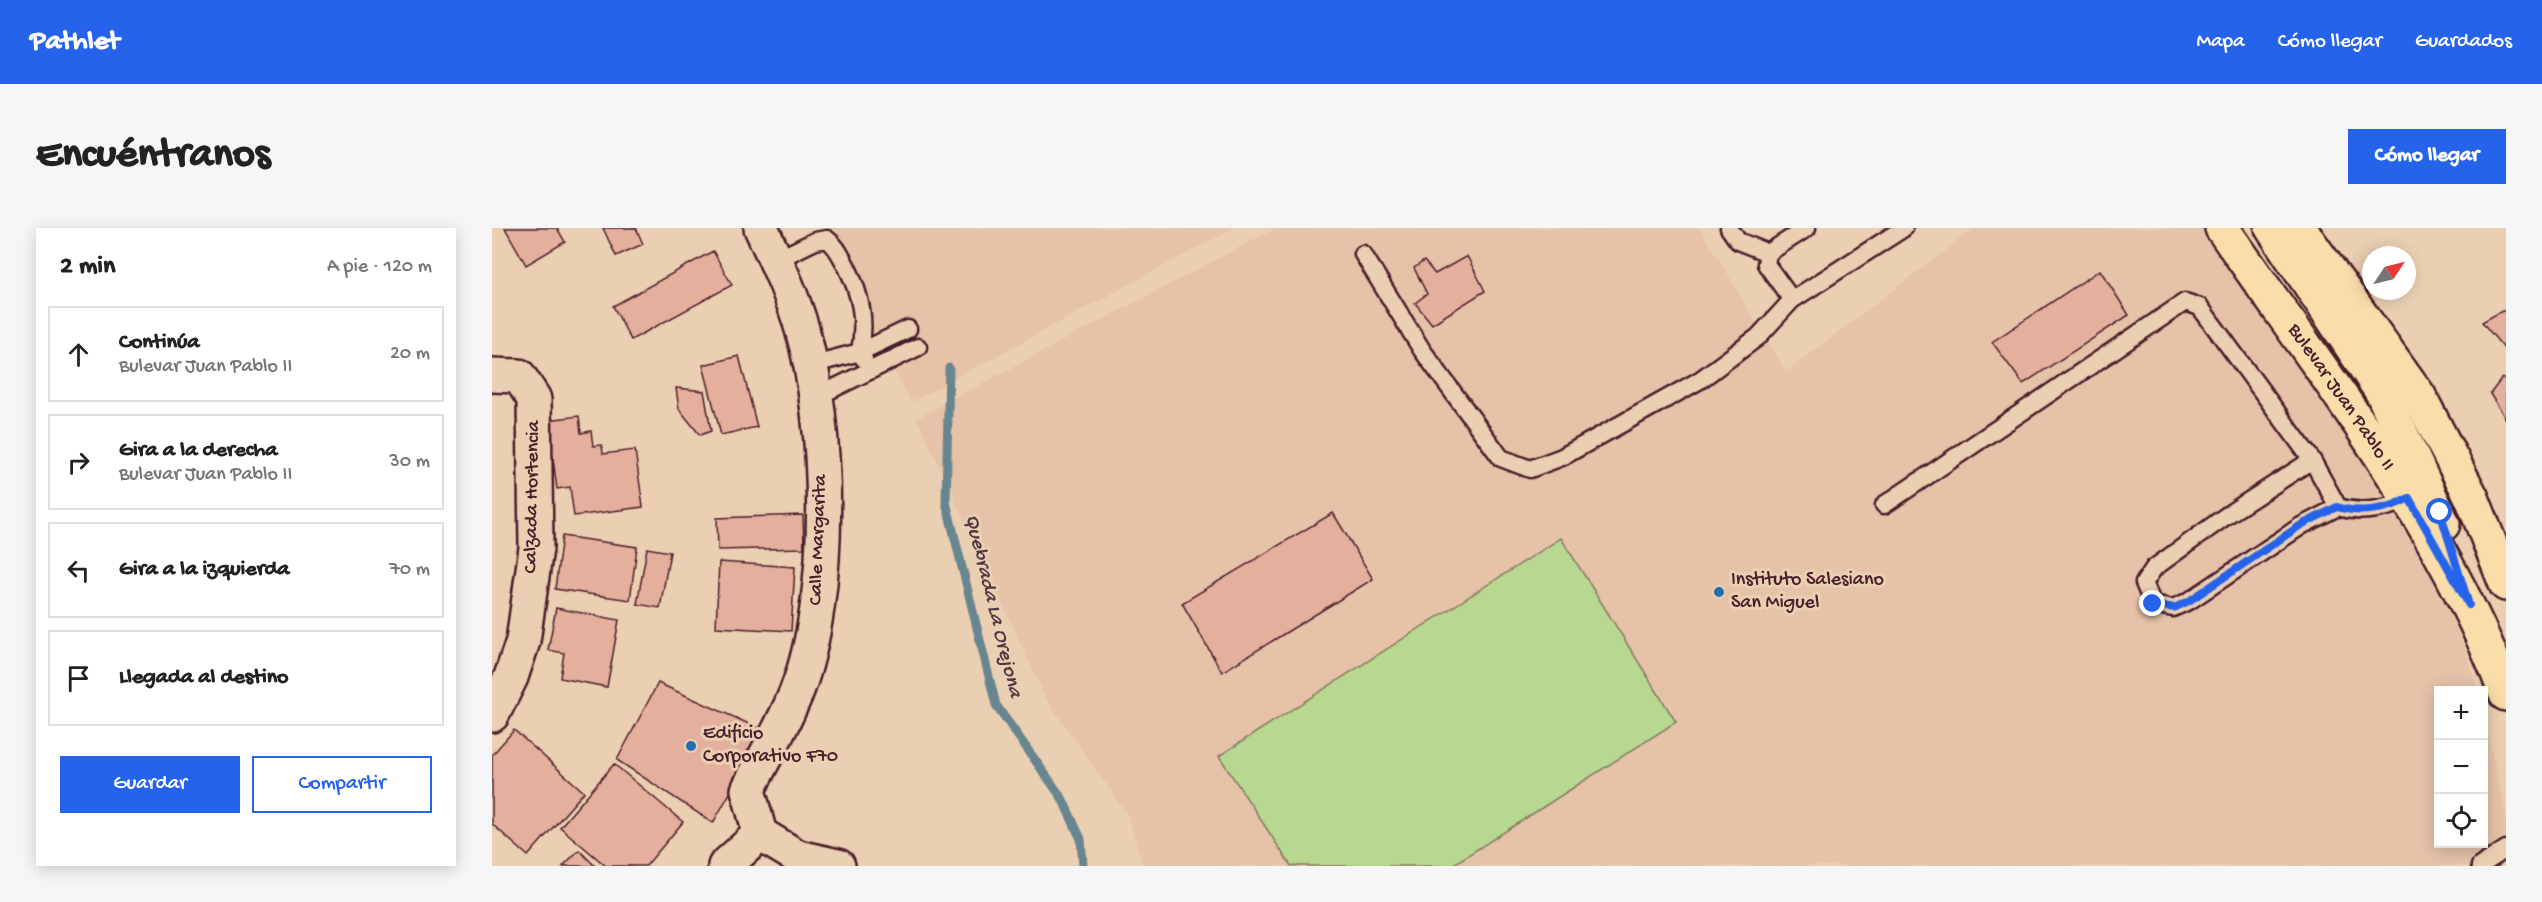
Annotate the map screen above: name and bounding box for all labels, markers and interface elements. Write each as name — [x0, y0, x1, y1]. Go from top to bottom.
text: Pathlet — [30, 26, 120, 59]
text: Mapa — [2196, 30, 2245, 55]
text: Cómo llegar — [2278, 30, 2382, 55]
text: Guardados — [2415, 30, 2512, 55]
button: Cómo llegar — [2348, 129, 2506, 184]
text: Encuéntranos — [36, 132, 270, 181]
north arrow — [2362, 246, 2416, 300]
text: 2 min — [60, 252, 115, 283]
text: A pie · 120 m — [327, 256, 432, 279]
street label: Bulevar Juan Pablo II — [2281, 319, 2399, 475]
text: Continúa — [119, 330, 200, 356]
icon: ahead — [62, 338, 95, 371]
text: 20 m — [390, 343, 430, 366]
text: Bulevar Juan Pablo II — [119, 356, 292, 379]
street label: Calzada Hortencia — [520, 419, 546, 574]
text: Gira a la derecha — [119, 438, 277, 464]
icon: right — [62, 446, 95, 479]
text: 30 m — [389, 451, 430, 474]
text: Bulevar Juan Pablo II — [119, 464, 292, 487]
street label: Calle Margarita — [805, 473, 833, 606]
route start — [2426, 498, 2452, 524]
water label: Quebrada La Orejona — [957, 512, 1027, 701]
icon: left — [62, 554, 95, 587]
text: Gira a la izquierda — [119, 557, 290, 583]
text: 70 m — [389, 559, 430, 582]
place label: Instituto Salesiano San Miguel — [1731, 569, 1884, 615]
marker: Instituto Salesiano San Miguel — [1712, 585, 1726, 599]
route end — [2139, 590, 2165, 616]
icon: arrive — [62, 662, 95, 695]
text: Llegada al destino — [119, 665, 289, 691]
map controls — [2434, 686, 2488, 848]
button: + — [2434, 686, 2488, 740]
place label: Edificio Corporativo F70 — [703, 723, 838, 769]
marker: Edificio Corporativo F70 — [684, 739, 698, 753]
button: − — [2434, 740, 2488, 794]
button: Guardar — [60, 756, 240, 813]
button: Compartir — [252, 756, 432, 813]
button: locate — [2434, 794, 2488, 848]

